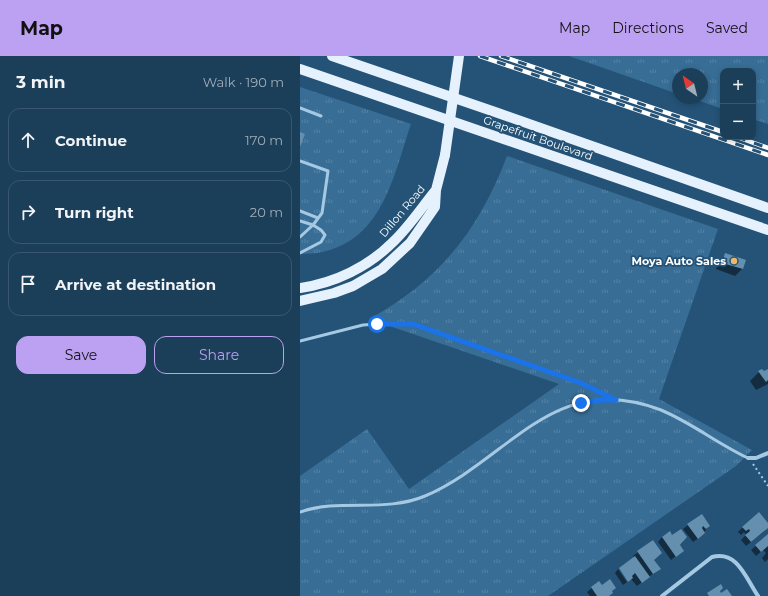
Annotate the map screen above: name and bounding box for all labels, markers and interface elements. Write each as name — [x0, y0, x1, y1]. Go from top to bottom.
text: Map — [20, 17, 63, 40]
text: Map — [559, 19, 590, 37]
text: Directions — [612, 19, 684, 37]
text: Saved — [706, 19, 748, 37]
north arrow — [672, 68, 708, 104]
map controls — [720, 68, 756, 140]
button: + — [720, 68, 756, 104]
text: 3 min — [16, 72, 66, 92]
text: Walk · 190 m — [203, 74, 284, 90]
button: − — [720, 104, 756, 140]
street label: Grapefruit Boulevard — [481, 113, 595, 163]
icon: ahead — [17, 129, 39, 151]
text: Continue — [55, 131, 127, 150]
text: 170 m — [245, 132, 283, 148]
street label: Dillon Road — [376, 182, 428, 240]
icon: right — [17, 201, 39, 223]
text: Turn right — [55, 203, 134, 222]
text: 20 m — [250, 204, 283, 220]
place label: Moya Auto Sales — [632, 254, 726, 268]
marker: Moya Auto Sales — [729, 256, 739, 266]
icon: arrive — [17, 273, 39, 295]
text: Arrive at destination — [55, 275, 216, 294]
route start — [368, 315, 386, 333]
button: Save — [16, 336, 146, 374]
button: Share — [154, 336, 284, 374]
route end — [572, 394, 590, 412]

